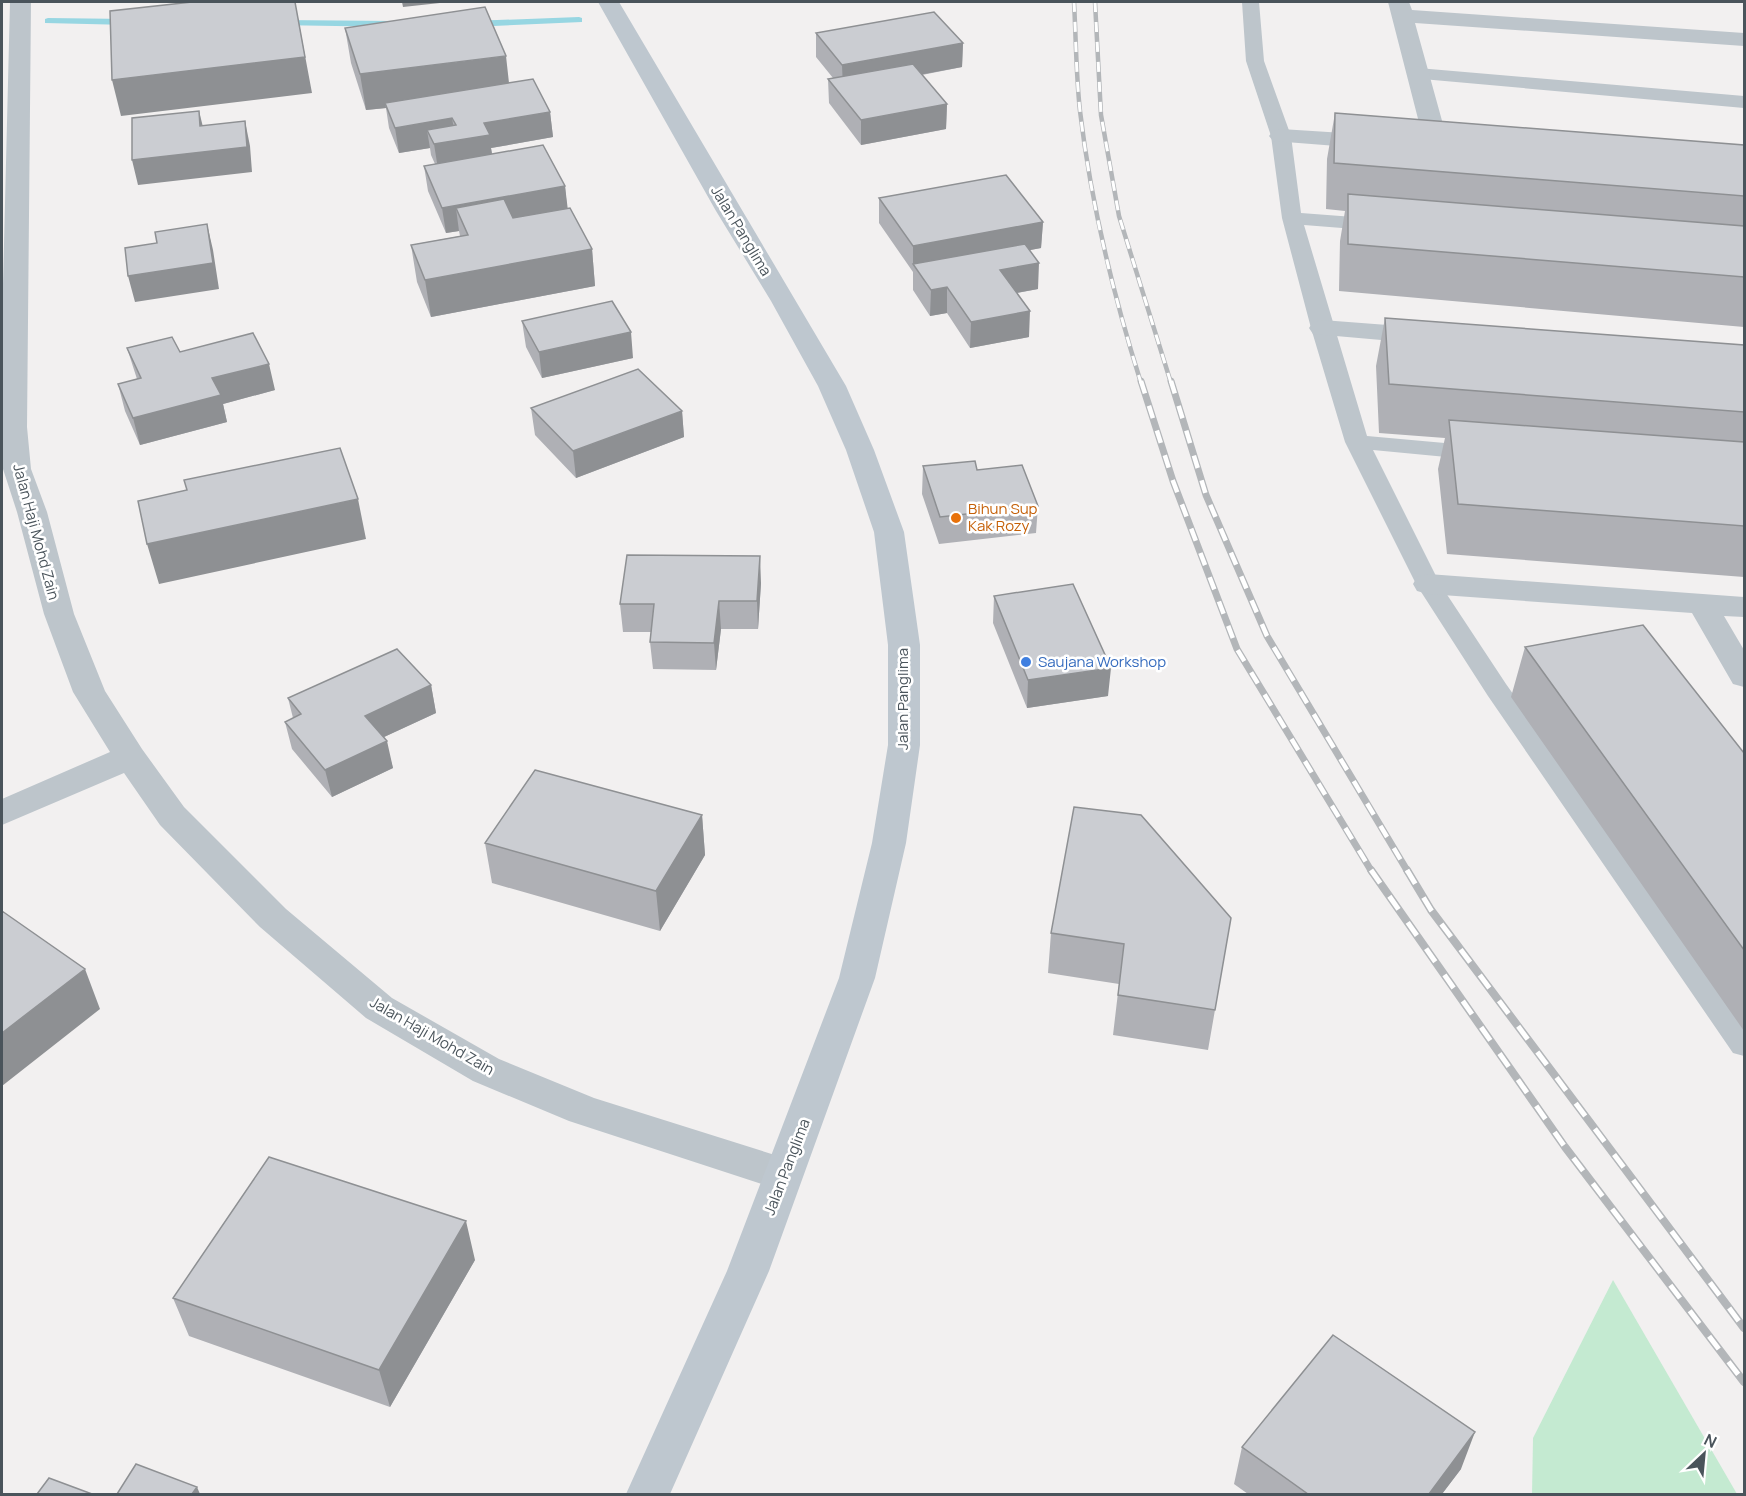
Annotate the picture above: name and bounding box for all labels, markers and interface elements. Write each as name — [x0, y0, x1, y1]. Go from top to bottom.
street label: Jalan Panglima — [706, 182, 777, 280]
street label: Jalan Haji Mohd Zain — [8, 461, 65, 602]
place label: Bihun Sup Kak Rozy — [968, 498, 1038, 536]
marker: Bihun Sup Kak Rozy — [949, 511, 963, 525]
street label: Jalan Panglima — [892, 648, 913, 750]
place label: Saujana Workshop — [1038, 651, 1166, 672]
marker: Saujana Workshop — [1019, 655, 1033, 669]
street label: Jalan Haji Mohd Zain — [366, 991, 498, 1080]
street label: Jalan Panglima — [758, 1115, 815, 1218]
north arrow — [1674, 1424, 1734, 1484]
text: N — [1701, 1428, 1721, 1453]

